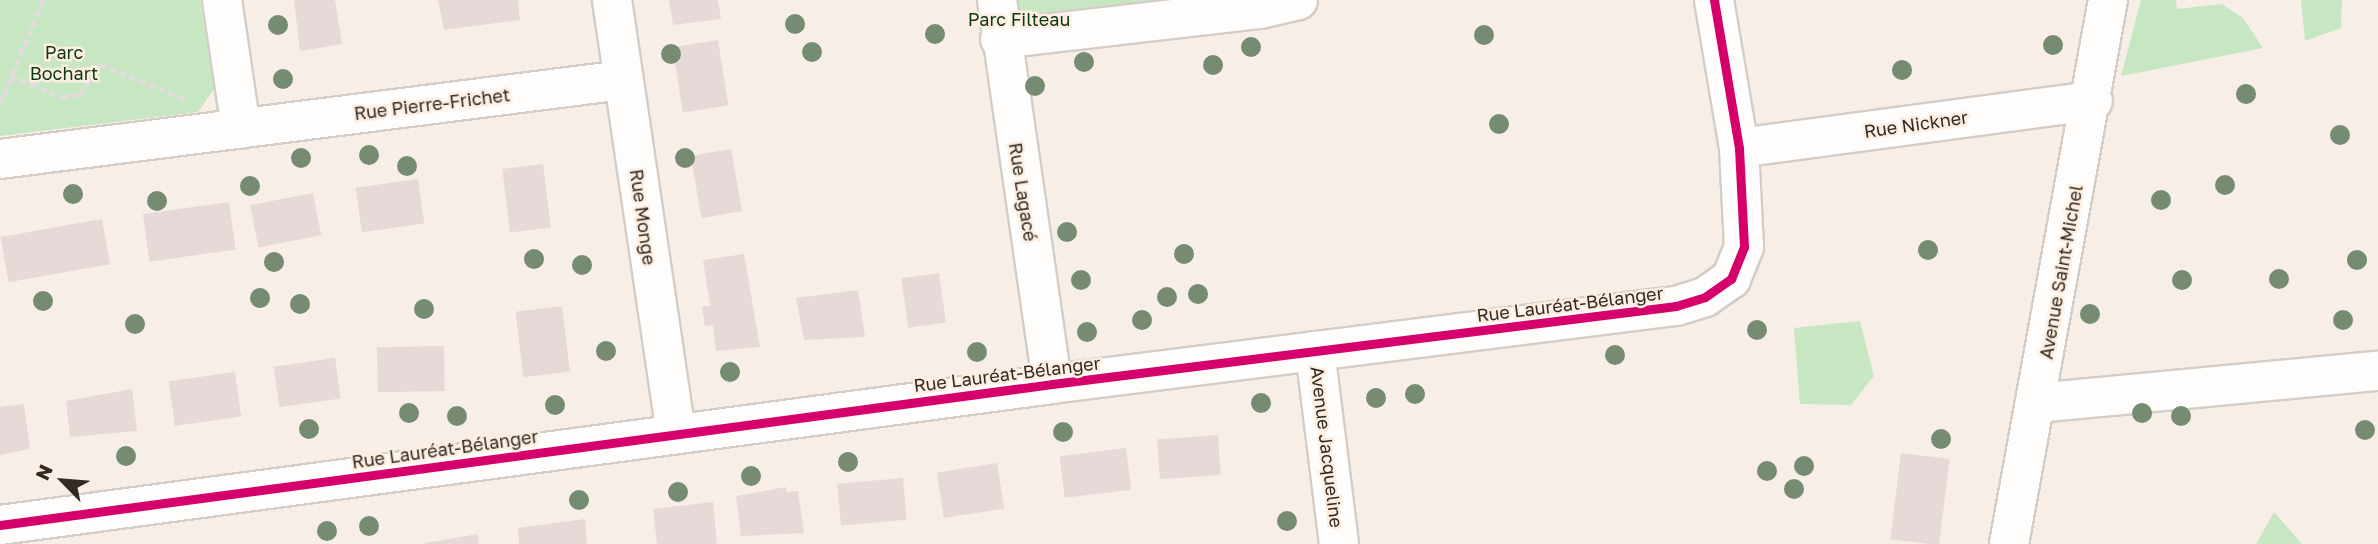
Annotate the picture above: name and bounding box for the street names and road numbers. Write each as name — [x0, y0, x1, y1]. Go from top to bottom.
street label: Rue Pierre-Frichet — [353, 84, 511, 124]
street label: Rue Nickner — [1863, 106, 1969, 142]
street label: Rue Lagacé — [1005, 141, 1041, 243]
street label: Rue Monge — [626, 168, 660, 266]
street label: Avenue Saint-Michel — [2035, 183, 2087, 361]
street label: Rue Lauréat-Bélanger — [1475, 282, 1665, 326]
street label: Rue Lauréat-Bélanger — [912, 352, 1102, 396]
street label: Avenue Jacqueline — [1306, 365, 1348, 529]
street label: Rue Lauréat-Bélanger — [350, 425, 540, 473]

